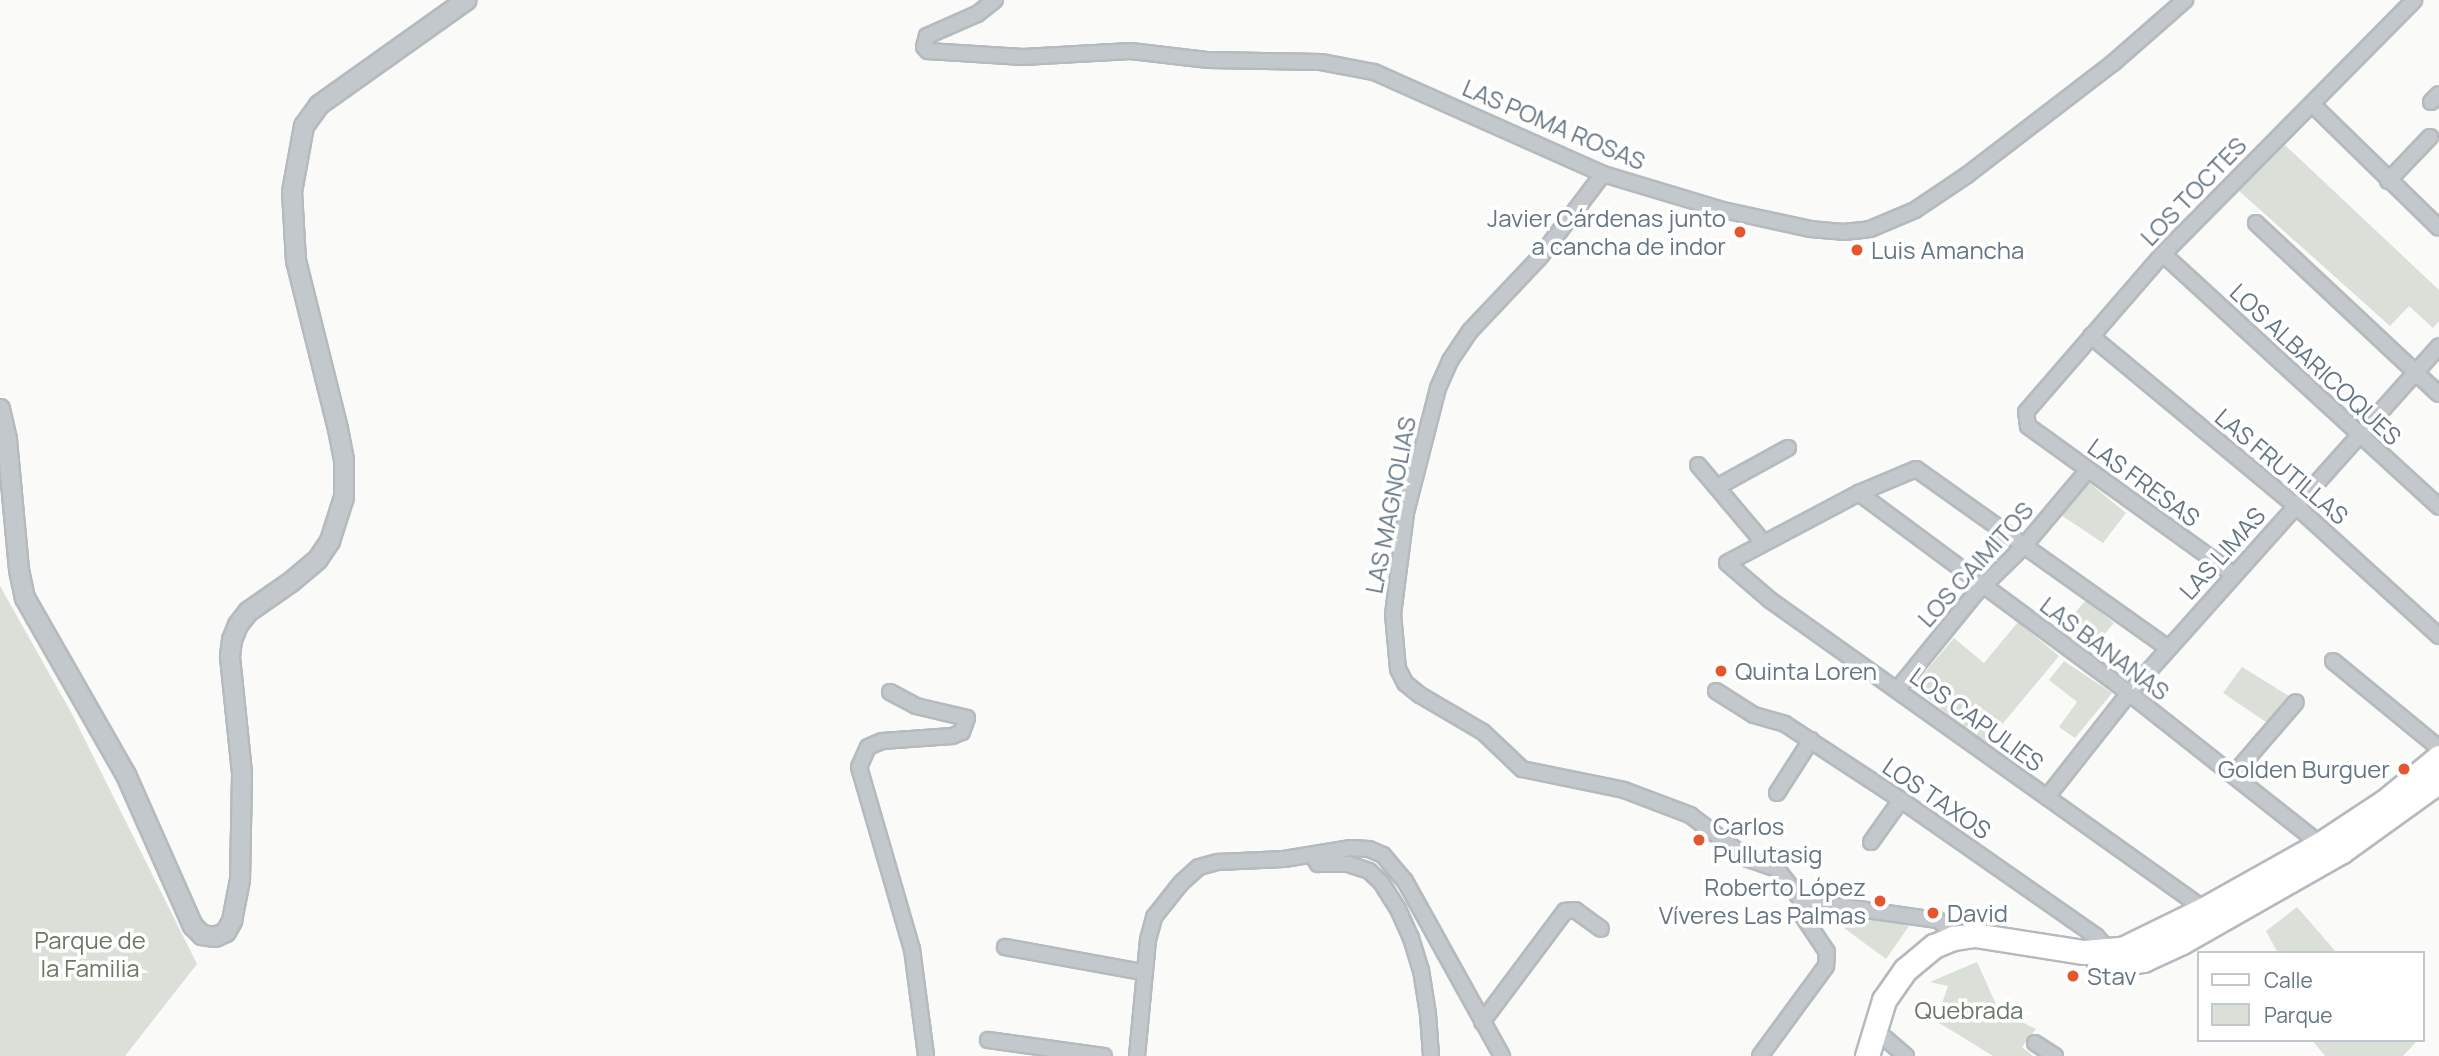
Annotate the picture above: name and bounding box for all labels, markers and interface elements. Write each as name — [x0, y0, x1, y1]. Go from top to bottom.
street label: LAS POMA ROSAS — [1458, 73, 1650, 175]
street label: LOS TOCTES — [2134, 131, 2252, 251]
place label: Javier Cárdenas junto a cancha de indor — [1487, 204, 1726, 260]
marker: Javier Cárdenas junto a cancha de indor — [1732, 224, 1748, 240]
place label: Luis Amancha — [1871, 236, 2024, 264]
marker: Luis Amancha — [1849, 242, 1865, 258]
street label: LOS ALBARICOQUES — [2224, 277, 2408, 451]
street label: LAS FRUTILLAS — [2210, 402, 2354, 530]
street label: LAS MAGNOLIAS — [1359, 414, 1421, 596]
street label: LAS FRESAS — [2082, 432, 2206, 532]
street label: LOS CAIMITOS — [1911, 495, 2039, 633]
street label: LAS LIMAS — [2173, 501, 2271, 605]
street label: LAS BANANAS — [2035, 590, 2175, 706]
place label: Quinta Loren — [1735, 657, 1877, 685]
street label: LOS CAPULIES — [1905, 661, 2049, 777]
marker: Quinta Loren — [1713, 663, 1729, 679]
street label: LOS TAXOS — [1878, 751, 1996, 845]
place label: Golden Burguer — [2218, 755, 2390, 783]
marker: Golden Burguer — [2396, 761, 2412, 777]
place label: Carlos Pullutasig — [1713, 812, 1823, 868]
marker: Carlos Pullutasig — [1691, 832, 1707, 848]
place label: Roberto López Víveres Las Palmas — [1659, 873, 1866, 929]
marker: Roberto López Víveres Las Palmas — [1872, 893, 1888, 909]
place label: David — [1947, 899, 2008, 927]
marker: David — [1925, 905, 1941, 921]
park label: Parque de la Familia — [34, 926, 146, 982]
legend — [2198, 951, 2425, 1042]
place label: Stav — [2087, 962, 2136, 990]
text: Calle — [2264, 966, 2313, 994]
marker: Stav — [2065, 968, 2081, 984]
park label: Quebrada — [1915, 996, 2023, 1024]
text: Parque — [2264, 1001, 2333, 1029]

